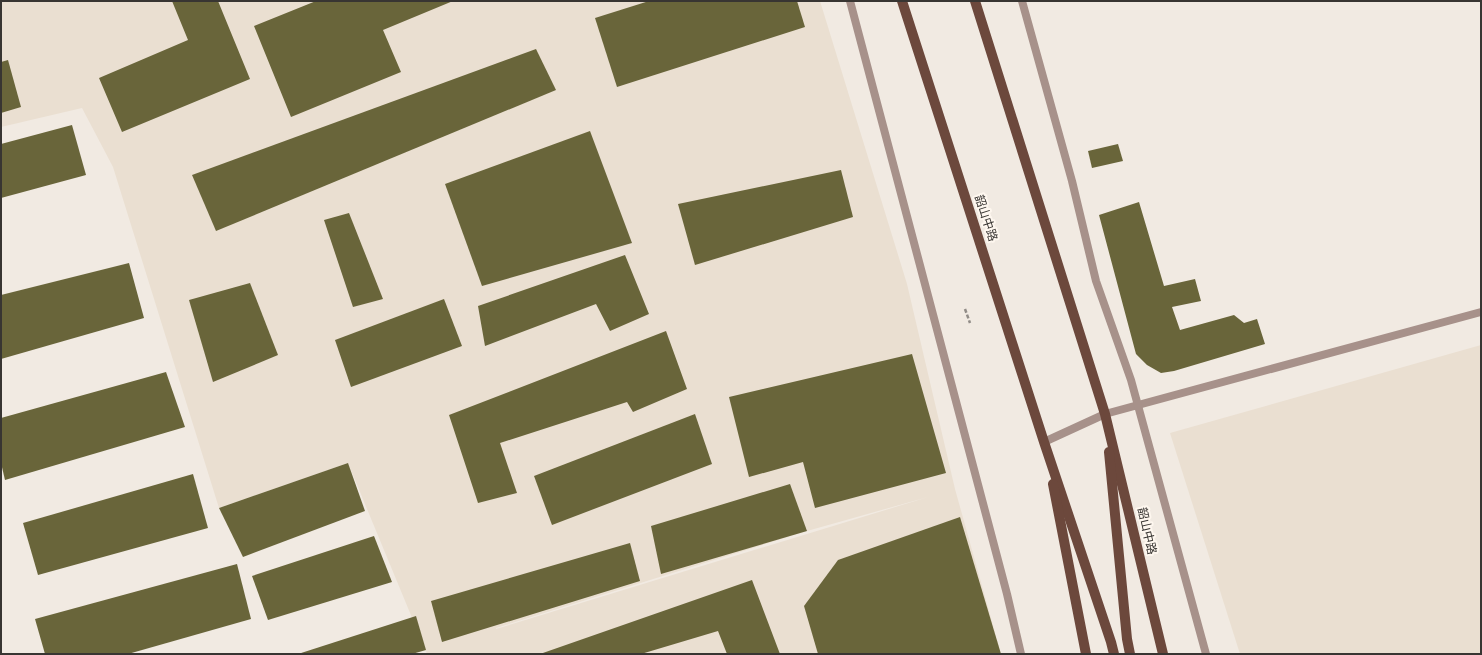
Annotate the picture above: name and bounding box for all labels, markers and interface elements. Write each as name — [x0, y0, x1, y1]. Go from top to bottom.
street label: 韶山中路 — [972, 193, 1000, 243]
street label: 韶山中路 — [1135, 506, 1159, 556]

